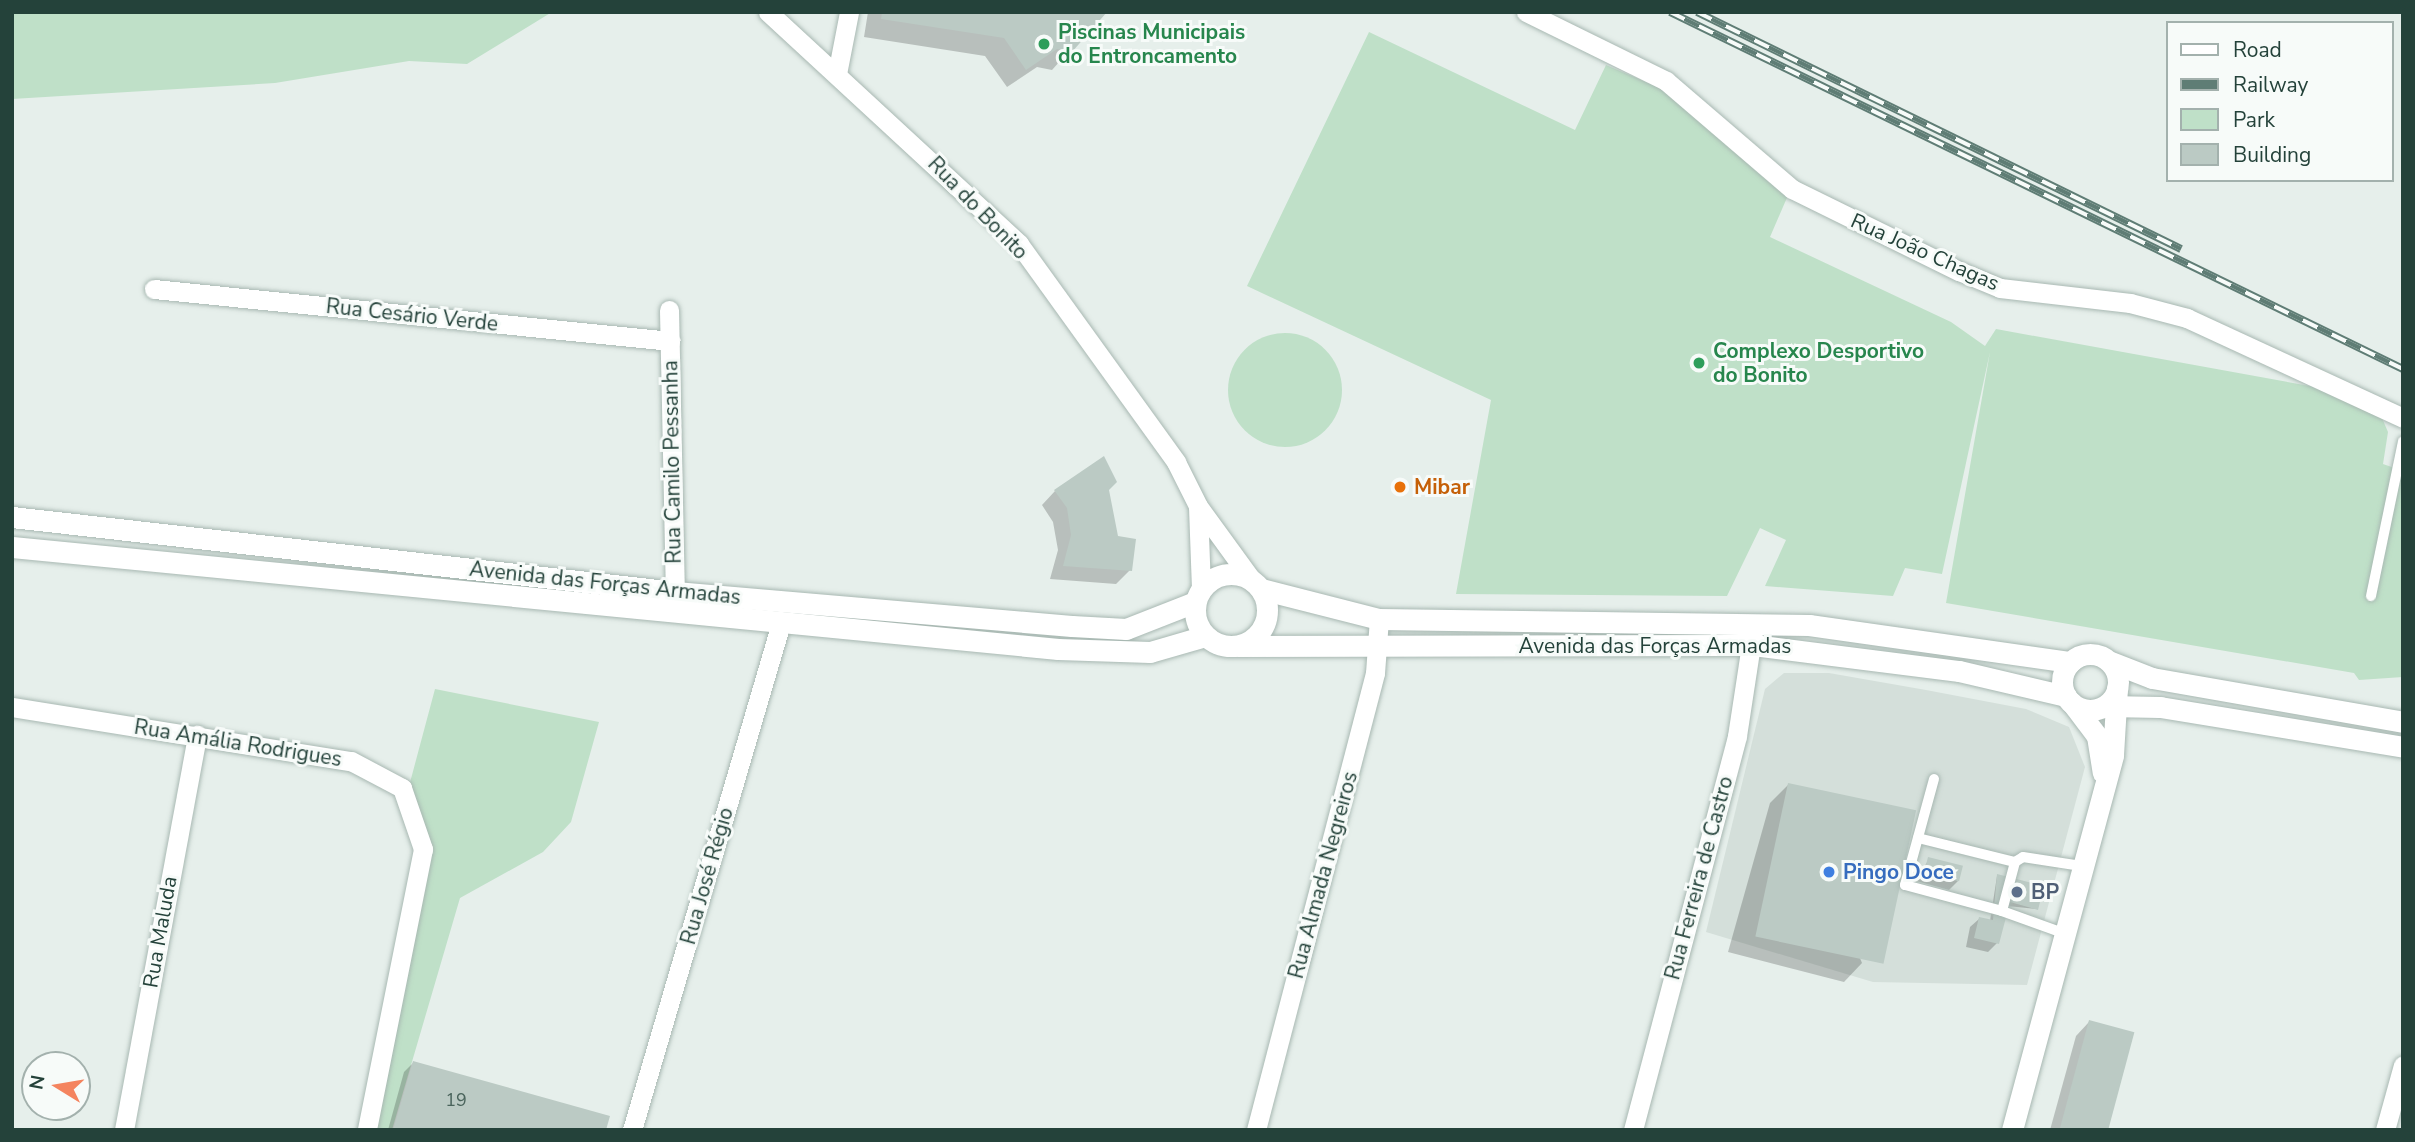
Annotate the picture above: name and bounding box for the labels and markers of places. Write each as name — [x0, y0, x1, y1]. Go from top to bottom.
place label: Piscinas Municipais do Entroncamento — [1058, 19, 1245, 69]
marker: Piscinas Municipais do Entroncamento — [1036, 36, 1052, 52]
place label: Complexo Desportivo do Bonito — [1713, 338, 1924, 388]
marker: Complexo Desportivo do Bonito — [1691, 355, 1707, 371]
place label: Mibar — [1414, 474, 1470, 500]
marker: Mibar — [1392, 479, 1408, 495]
place label: Pingo Doce — [1843, 859, 1954, 885]
marker: Pingo Doce — [1821, 864, 1837, 880]
place label: BP — [2031, 879, 2059, 905]
marker: BP — [2009, 884, 2025, 900]

